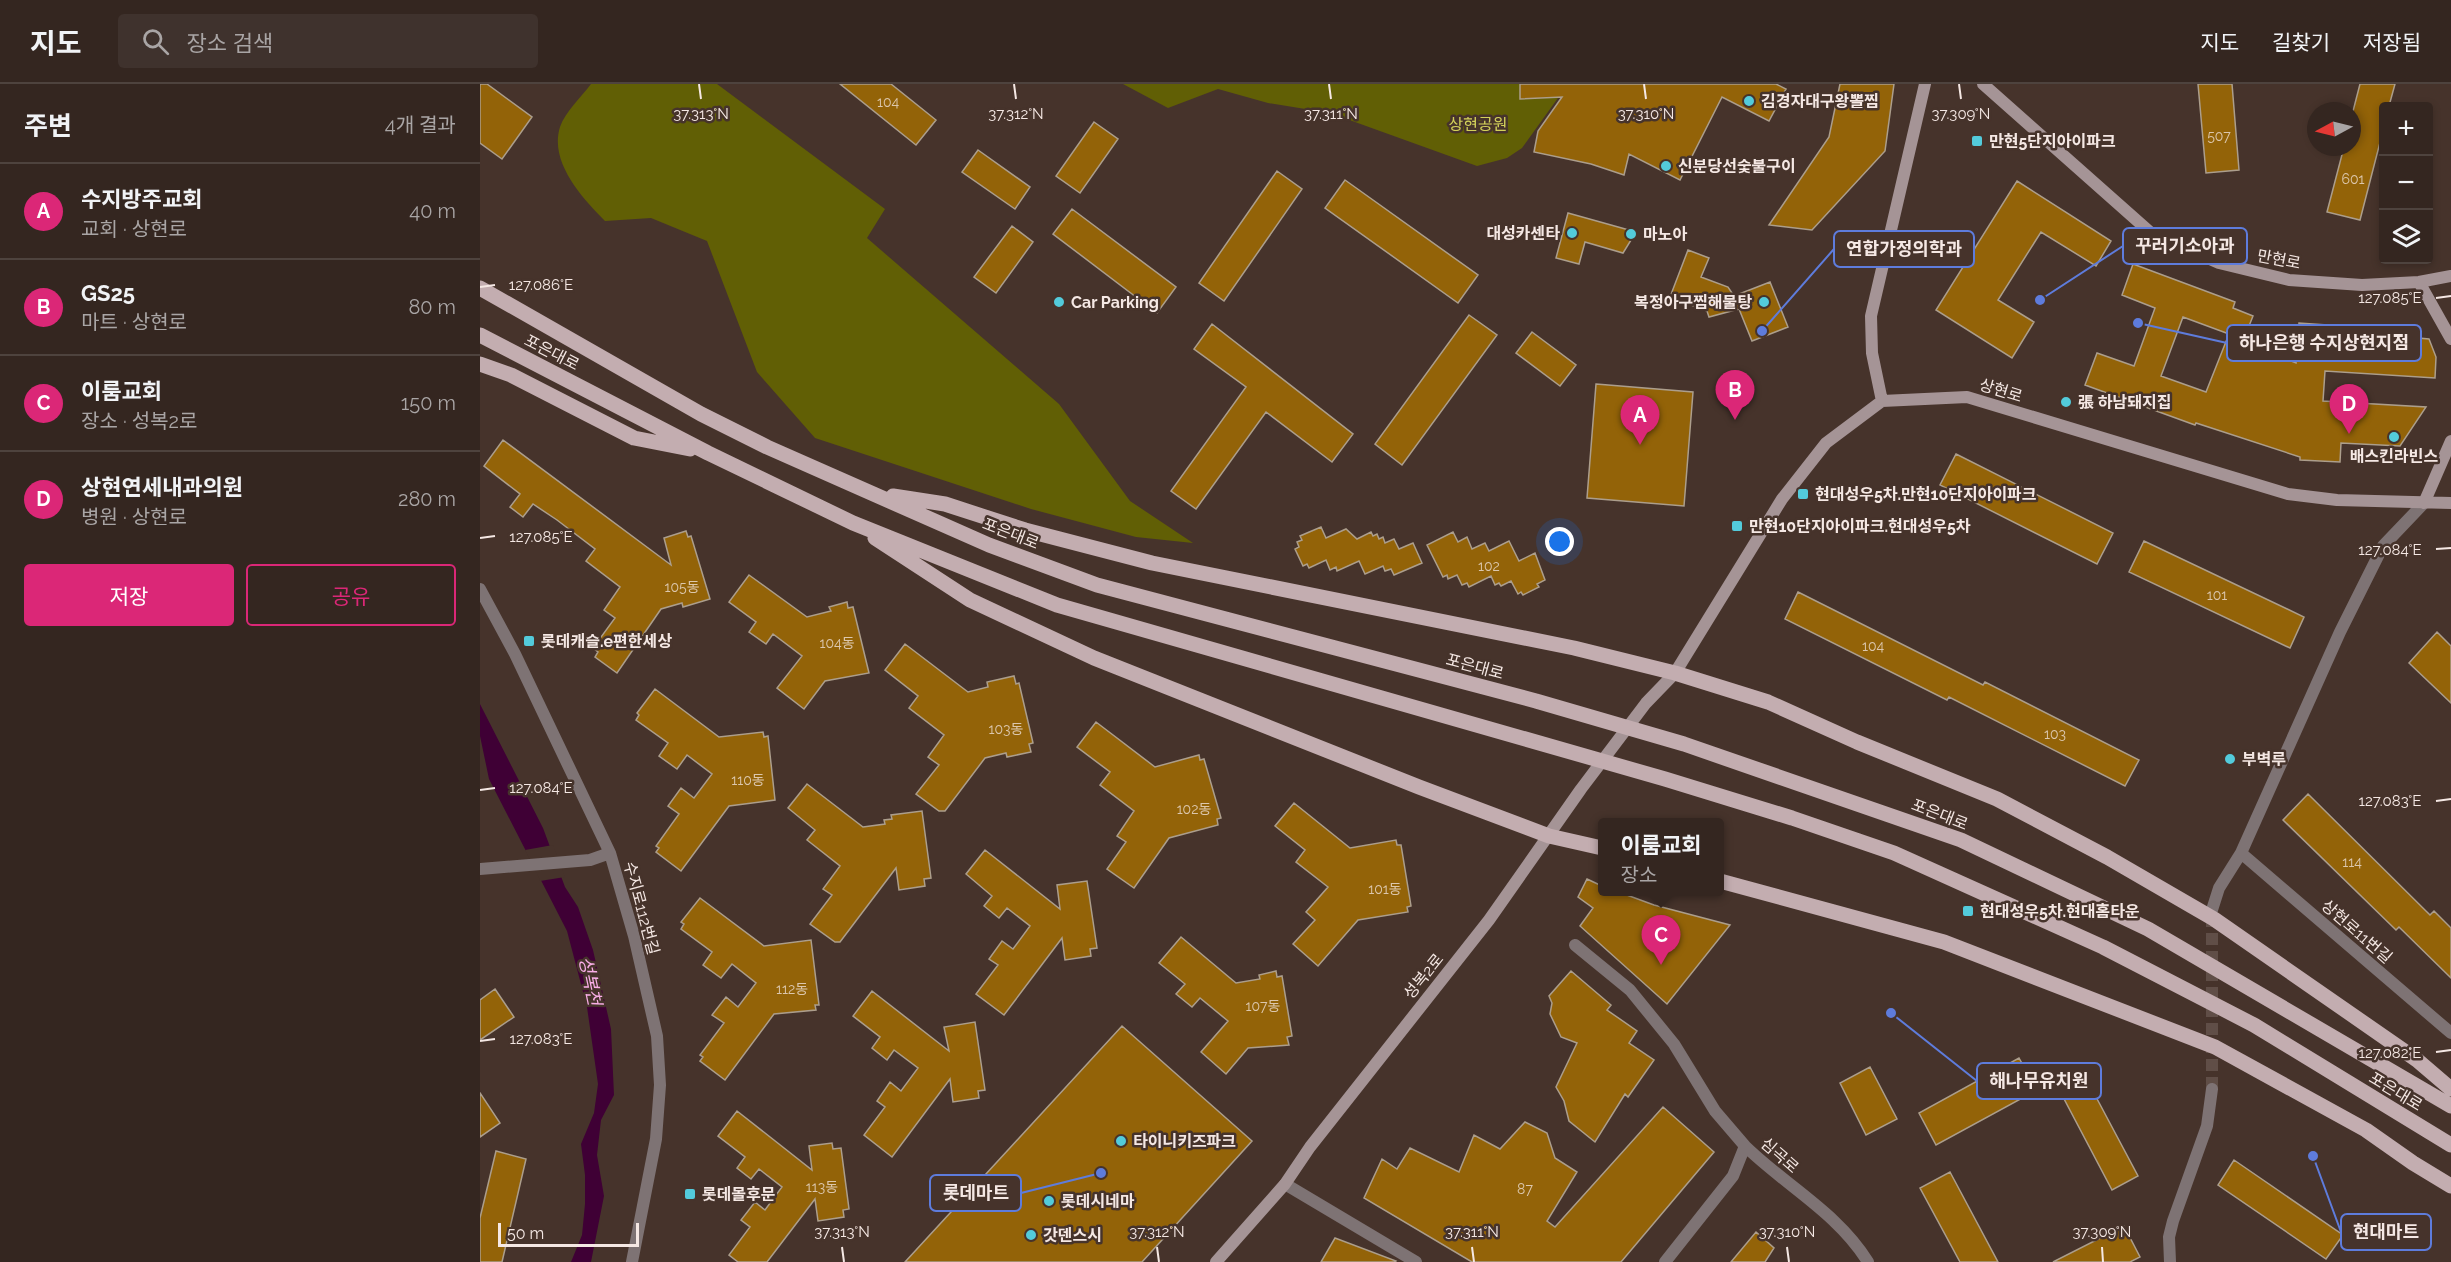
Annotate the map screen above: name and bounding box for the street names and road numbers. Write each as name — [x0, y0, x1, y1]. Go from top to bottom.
street label: 만현로 — [2255, 246, 2303, 273]
street label: 포은대로 — [521, 331, 583, 374]
street label: 상현로 — [1977, 375, 2025, 406]
street label: 포은대로 — [980, 514, 1042, 553]
street label: 포은대로 — [1444, 650, 1506, 683]
street label: 포은대로 — [1909, 795, 1971, 834]
street label: 수지로112번길 — [620, 859, 663, 957]
street label: 상현로11번길 — [2317, 896, 2396, 967]
street label: 성복2로 — [1399, 950, 1447, 1003]
street label: 포은대로 — [2366, 1068, 2426, 1115]
street label: 심곡로 — [1757, 1134, 1803, 1177]

